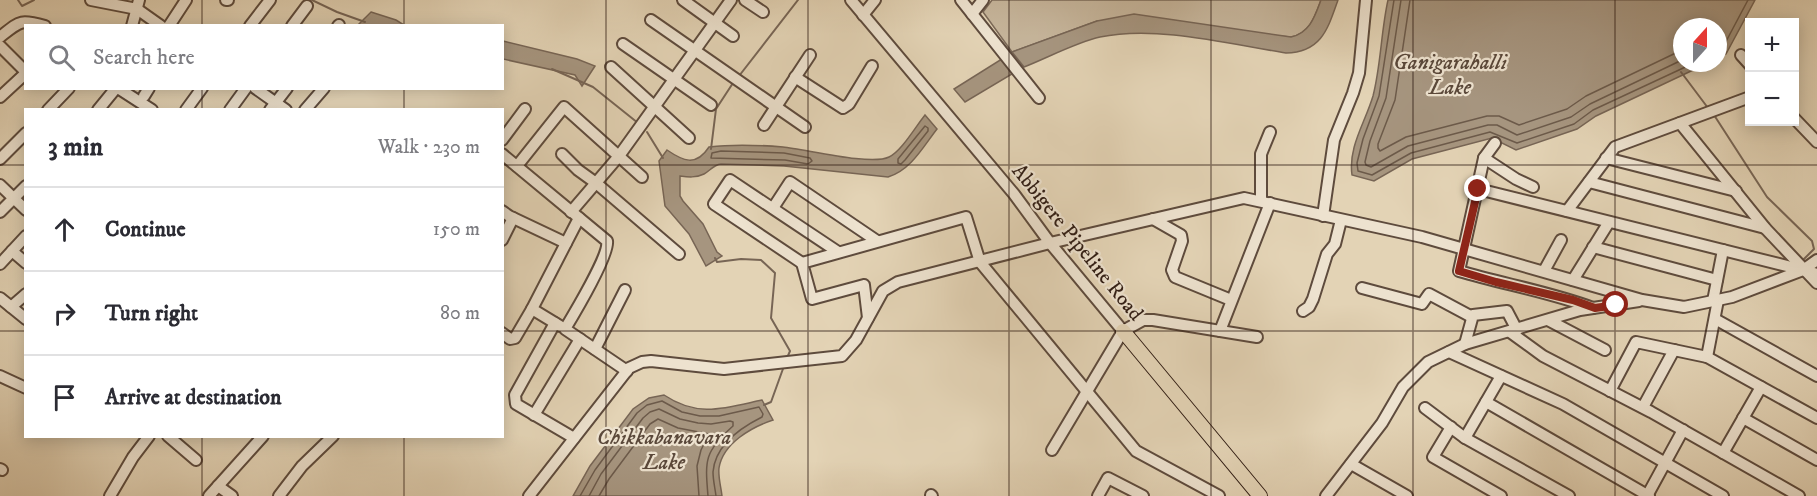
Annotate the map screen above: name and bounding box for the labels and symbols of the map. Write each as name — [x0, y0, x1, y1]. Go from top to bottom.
north arrow — [1673, 18, 1727, 72]
water label: Ganigarahalli Lake — [1393, 49, 1508, 101]
street label: Abbigere Pipeline Road — [1006, 159, 1149, 327]
route end — [1464, 175, 1490, 201]
route start — [1602, 291, 1628, 317]
water label: Chikkabanavara Lake — [597, 424, 731, 476]

